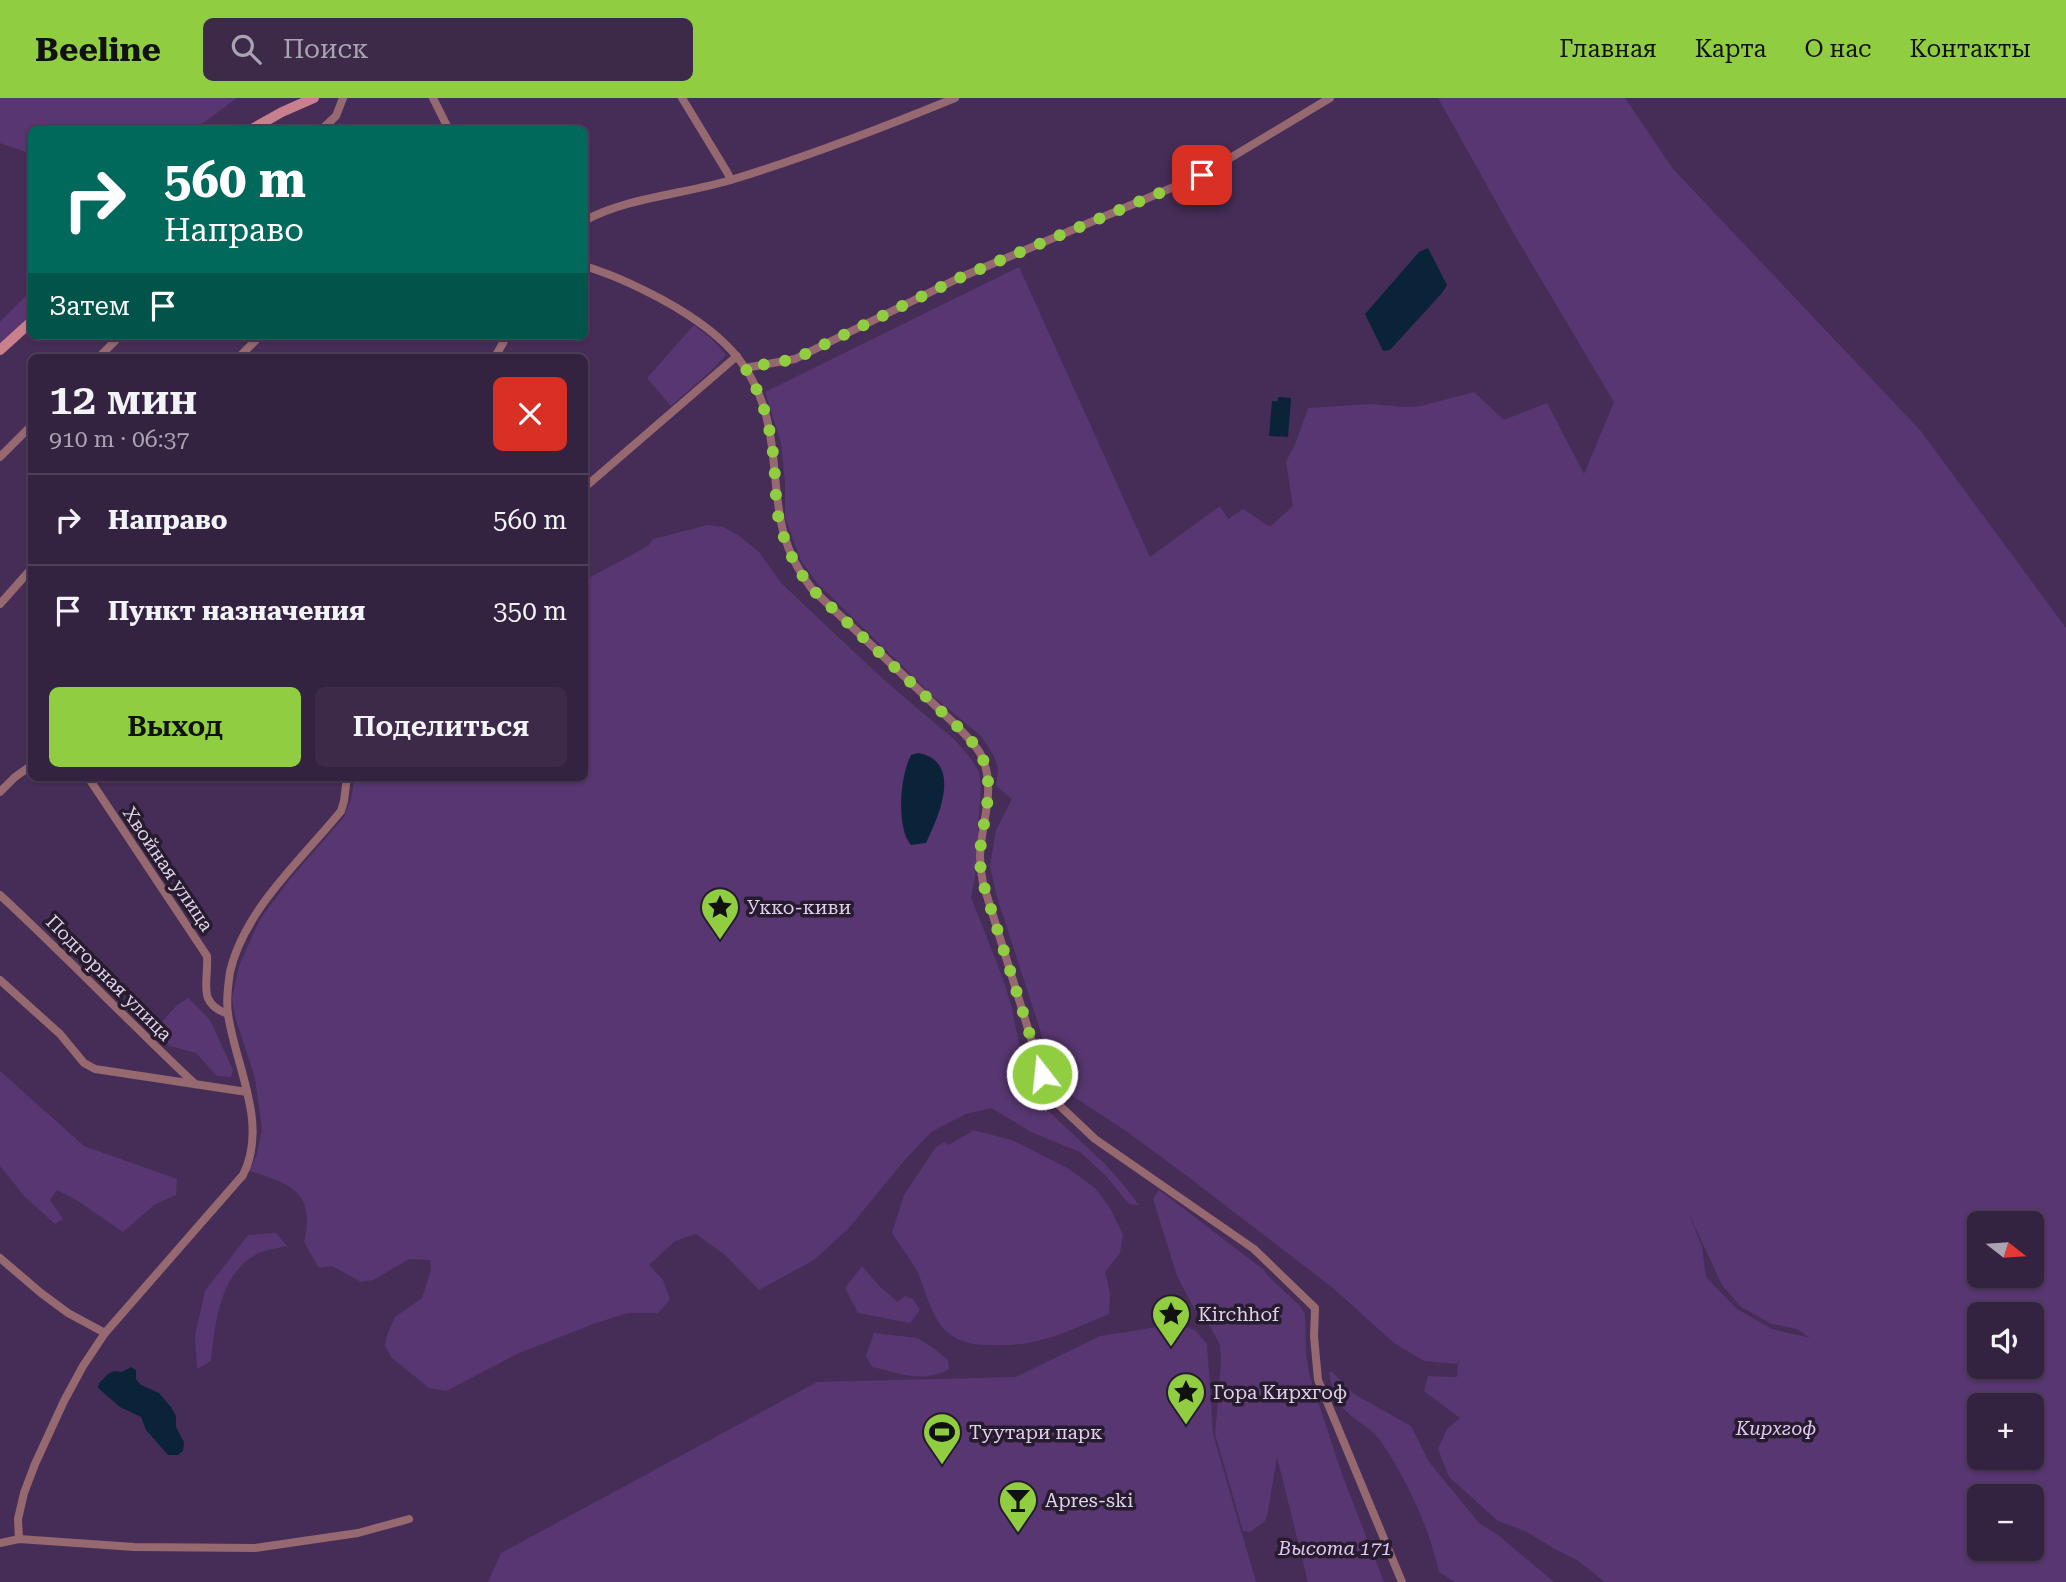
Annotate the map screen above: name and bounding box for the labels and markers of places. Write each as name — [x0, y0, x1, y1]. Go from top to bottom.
pin — [1172, 145, 1232, 205]
place icon: Укко-киви — [699, 886, 741, 941]
place label: Укко-киви — [747, 896, 851, 919]
place icon: Kirchhof — [1150, 1293, 1192, 1348]
place label: Kirchhof — [1198, 1303, 1280, 1326]
place icon: Гора Кирхгоф — [1165, 1371, 1207, 1426]
place label: Гора Кирхгоф — [1213, 1381, 1347, 1404]
sports icon: Туутари парк — [921, 1411, 963, 1466]
place label: Туутари парк — [969, 1421, 1102, 1444]
bar icon: Apres-ski — [997, 1479, 1039, 1534]
place label: Apres-ski — [1045, 1489, 1133, 1512]

